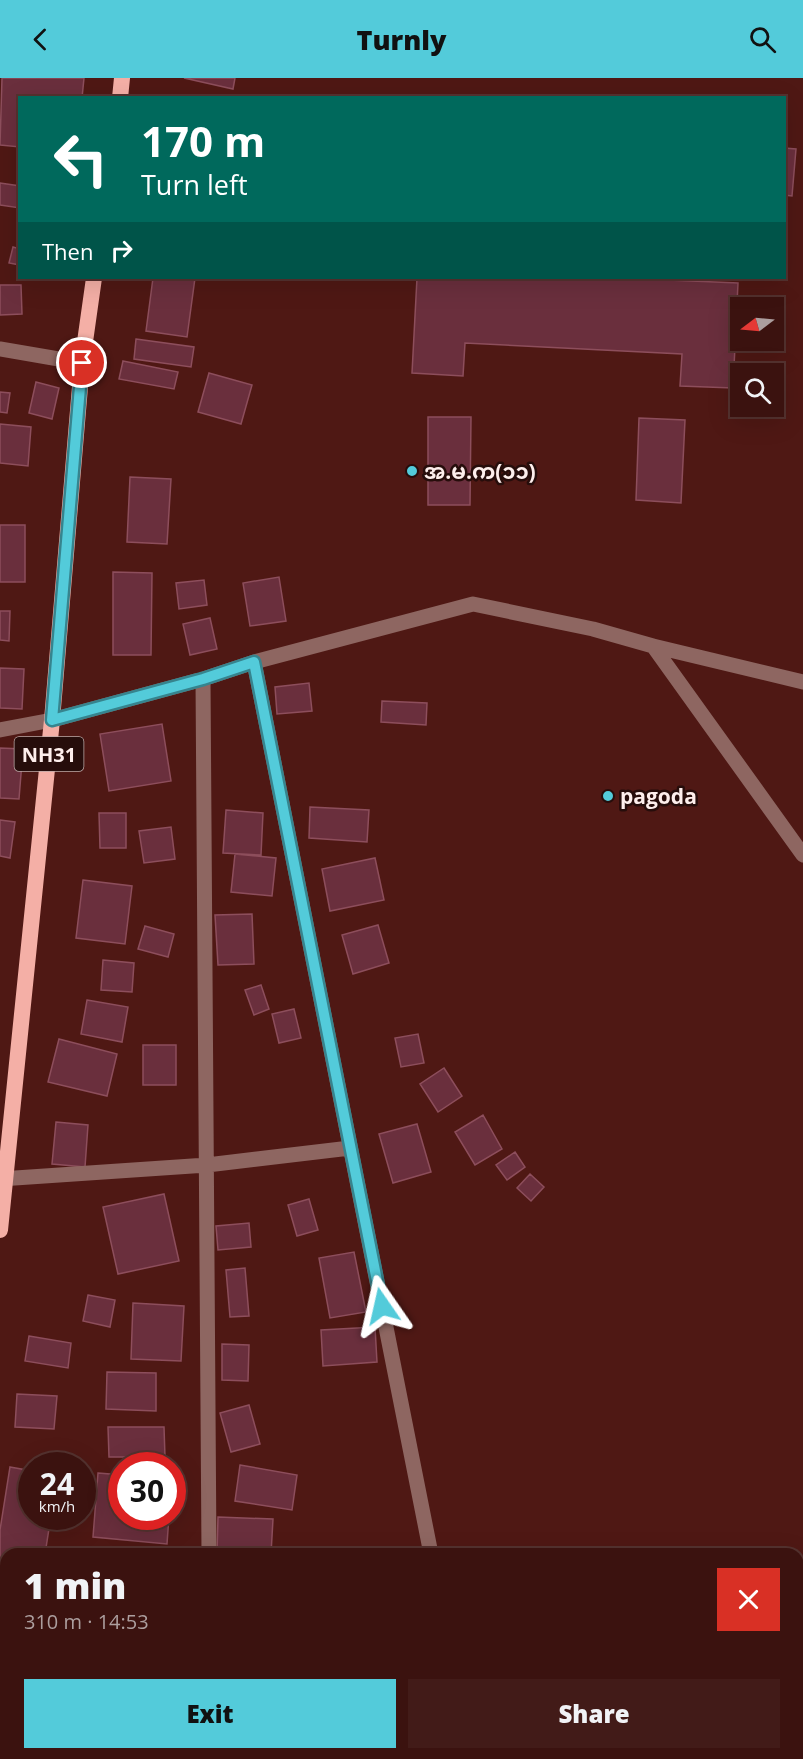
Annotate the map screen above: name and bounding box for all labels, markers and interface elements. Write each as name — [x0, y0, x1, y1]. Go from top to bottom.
text: Turnly — [357, 21, 447, 58]
icon: back — [24, 23, 57, 56]
icon: search — [746, 23, 779, 56]
text: 170 m — [141, 112, 265, 169]
icon: left — [42, 120, 120, 198]
text: Turn left — [141, 166, 248, 203]
icon: right — [105, 234, 138, 267]
text: Then — [42, 236, 93, 266]
north arrow — [730, 297, 784, 351]
map controls — [730, 297, 784, 417]
pin — [56, 337, 107, 388]
icon: arrive — [65, 346, 98, 379]
button: search — [730, 363, 784, 417]
place label: အ.မ.က(၁၁) — [424, 457, 536, 485]
marker: အ.မ.က(၁၁) — [405, 464, 419, 478]
road number: NH31 — [14, 737, 84, 771]
place label: pagoda — [620, 782, 697, 810]
marker: pagoda — [601, 789, 615, 803]
position arrow — [350, 1274, 414, 1338]
speed limit sign: 30 — [108, 1452, 186, 1530]
text: 24 — [40, 1463, 74, 1504]
text: km/h — [39, 1496, 75, 1516]
text: 1 min — [24, 1561, 126, 1610]
button: close — [717, 1568, 780, 1631]
text: 310 m · 14:53 — [24, 1608, 149, 1635]
button: Exit — [24, 1679, 396, 1748]
button: Share — [408, 1679, 780, 1748]

